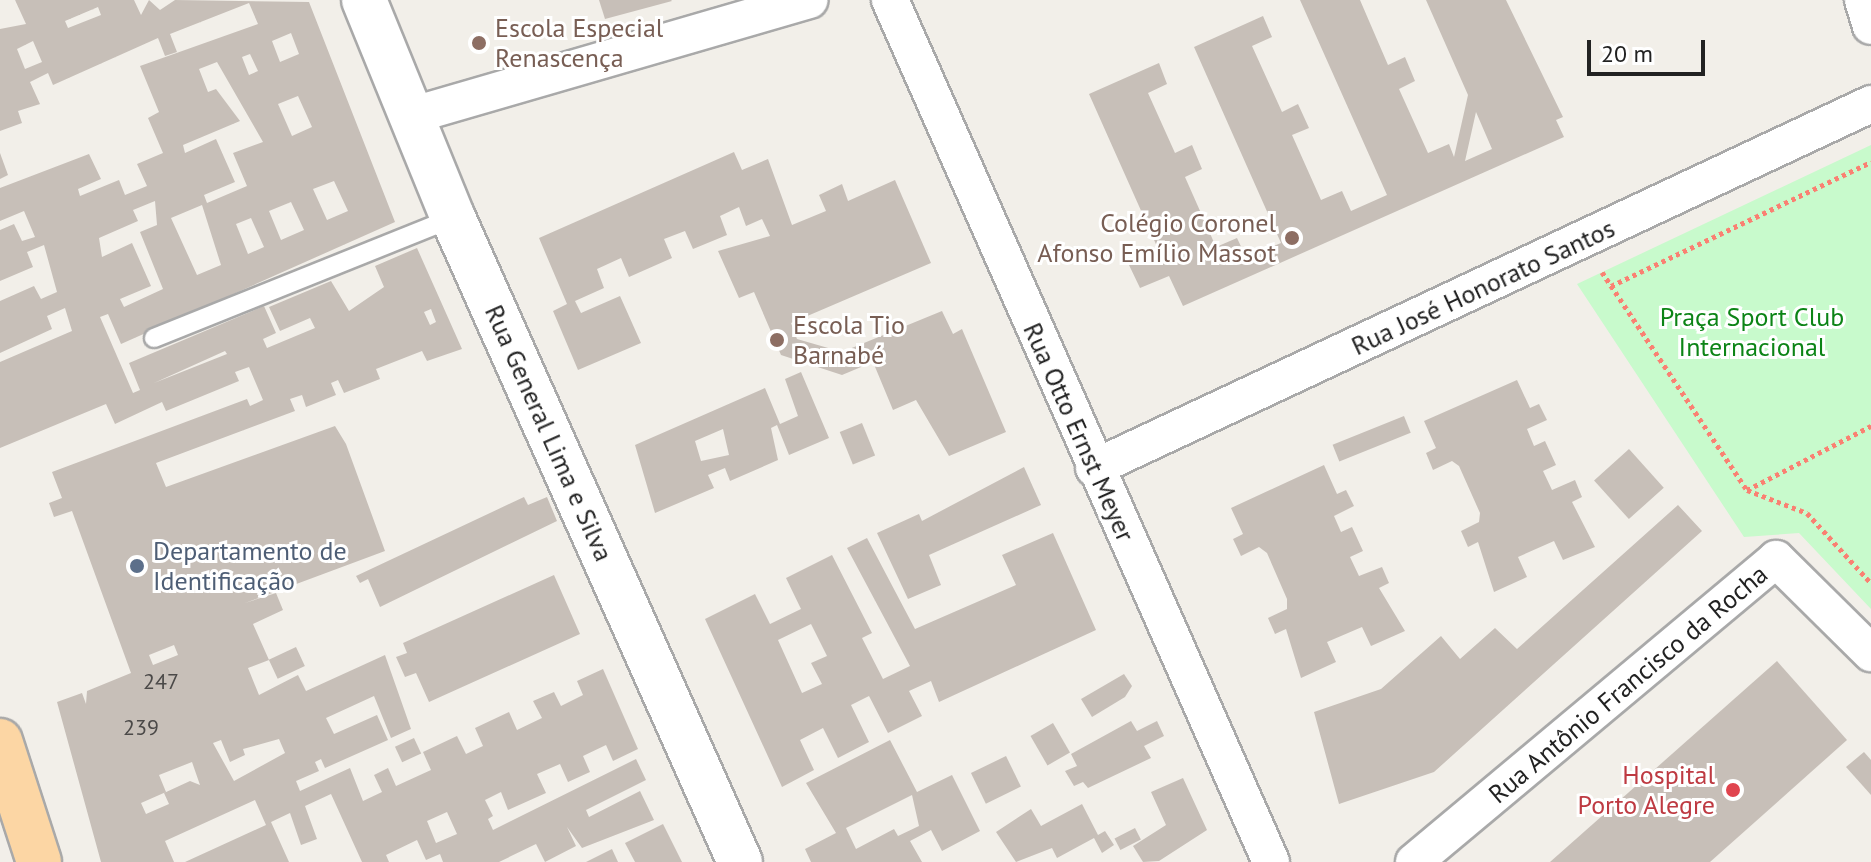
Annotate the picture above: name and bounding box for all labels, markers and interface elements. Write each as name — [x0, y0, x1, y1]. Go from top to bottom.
place label: Escola Especial Renascença — [495, 12, 663, 74]
scale bar — [1591, 24, 1709, 74]
marker: Escola Especial Renascença — [470, 34, 488, 52]
text: 20 m — [1601, 38, 1653, 69]
place label: Colégio Coronel Afonso Emílio Massot — [1037, 207, 1276, 268]
street label: Rua José Honorato Santos — [1346, 212, 1620, 362]
marker: Colégio Coronel Afonso Emílio Massot — [1283, 229, 1301, 247]
street label: Rua General Lima e Silva — [478, 300, 620, 566]
park label: Praça Sport Club Internacional — [1660, 301, 1844, 362]
place label: Escola Tio Barnabé — [793, 309, 906, 370]
street label: Rua Otto Ernst Meyer — [1017, 318, 1141, 546]
marker: Escola Tio Barnabé — [768, 331, 786, 349]
place label: Departamento de Identificação — [153, 535, 347, 596]
marker: Departamento de Identificação — [128, 557, 146, 575]
street label: Rua Antônio Francisco da Rocha — [1482, 558, 1774, 810]
house number: 247 — [143, 669, 179, 695]
house number: 239 — [123, 715, 159, 741]
place label: Hospital Porto Alegre — [1577, 759, 1715, 820]
marker: Hospital Porto Alegre — [1722, 779, 1744, 801]

